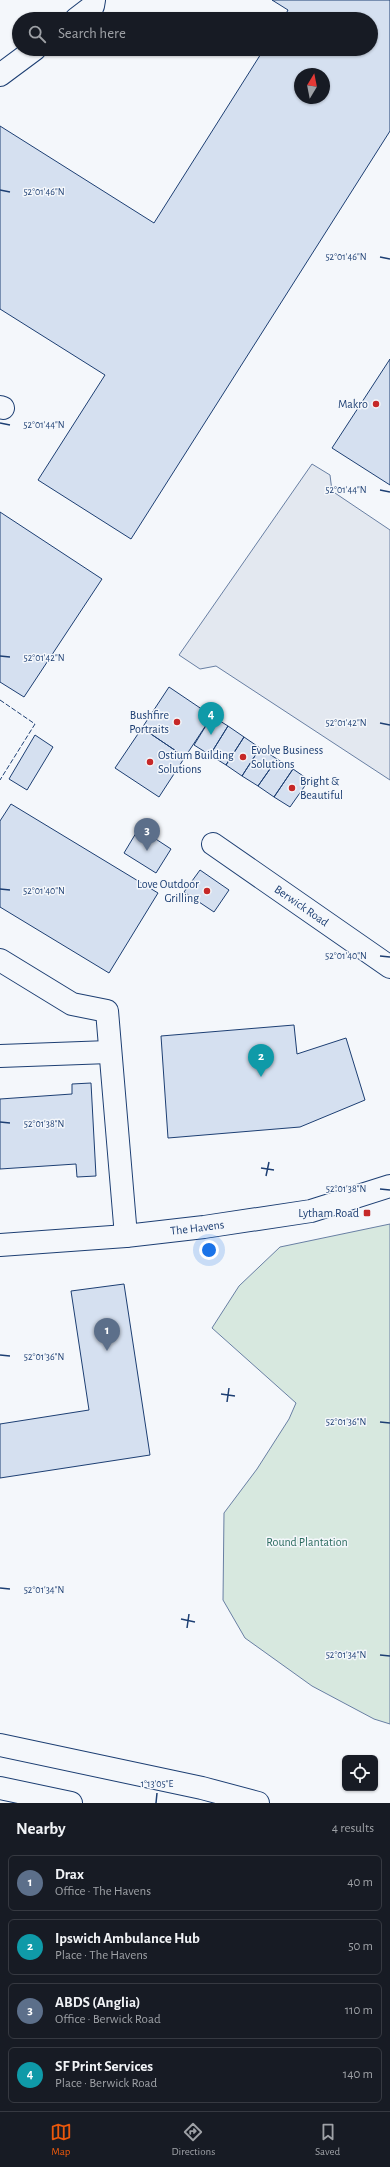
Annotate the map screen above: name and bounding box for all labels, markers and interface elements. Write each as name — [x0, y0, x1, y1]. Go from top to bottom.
search box — [12, 12, 378, 56]
icon: search — [26, 23, 48, 45]
text: Search here — [58, 26, 126, 41]
north arrow — [294, 68, 330, 104]
text: 52°01'46"N — [23, 187, 65, 197]
text: 52°01'46"N — [325, 252, 367, 262]
place label: Makro — [338, 398, 368, 410]
marker: Makro — [371, 399, 381, 409]
text: 52°01'44"N — [23, 420, 65, 430]
text: 52°01'44"N — [325, 485, 367, 495]
text: 52°01'42"N — [23, 653, 65, 663]
pin: 4 — [198, 702, 224, 735]
place label: Bushfire Portraits — [129, 709, 169, 735]
marker: Bushfire Portraits — [172, 717, 182, 727]
text: 52°01'42"N — [325, 718, 367, 728]
place label: Evolve Business Solutions — [251, 744, 323, 770]
place label: Ostium Building Solutions — [158, 749, 234, 775]
marker: Evolve Business Solutions — [238, 752, 248, 762]
marker: Ostium Building Solutions — [145, 757, 155, 767]
place label: Bright & Beautiful — [300, 775, 343, 801]
marker: Bright & Beautiful — [287, 783, 297, 793]
pin: 3 — [134, 818, 160, 851]
place label: Love Outdoor Grilling — [137, 878, 199, 904]
street label: Berwick Road — [272, 883, 331, 929]
text: 52°01'40"N — [23, 886, 65, 896]
marker: Love Outdoor Grilling — [202, 886, 212, 896]
text: 52°01'40"N — [325, 951, 367, 961]
pin: 2 — [248, 1044, 274, 1077]
text: 52°01'38"N — [24, 1119, 64, 1129]
text: 52°01'38"N — [326, 1184, 366, 1194]
place label: Lytham Road — [298, 1207, 359, 1220]
marker: Lytham Road — [362, 1208, 372, 1218]
street label: The Havens — [170, 1218, 225, 1237]
your location — [199, 1240, 219, 1260]
pin: 1 — [94, 1318, 120, 1351]
text: 52°01'36"N — [24, 1352, 64, 1362]
text: 52°01'36"N — [326, 1417, 366, 1427]
park label: Round Plantation — [266, 1536, 348, 1548]
text: 52°01'34"N — [24, 1585, 64, 1595]
text: 52°01'34"N — [326, 1650, 366, 1660]
map controls — [342, 1755, 378, 1791]
button: locate — [342, 1755, 378, 1791]
text: 1°13'05"E — [141, 1779, 174, 1789]
text: Nearby — [16, 1820, 66, 1837]
text: 4 results — [332, 1822, 374, 1835]
text: Drax — [55, 1867, 84, 1882]
text: 1 — [28, 1876, 32, 1889]
text: 40 m — [347, 1876, 373, 1889]
text: Office · The Havens — [55, 1885, 151, 1898]
text: Ipswich Ambulance Hub — [55, 1931, 200, 1946]
text: 2 — [27, 1940, 33, 1953]
text: 50 m — [348, 1940, 373, 1953]
text: Place · The Havens — [55, 1949, 148, 1962]
text: ABDS (Anglia) — [55, 1995, 141, 2010]
text: 3 — [27, 2004, 33, 2017]
text: 110 m — [345, 2004, 373, 2017]
text: Office · Berwick Road — [55, 2013, 161, 2026]
text: SF Print Services — [55, 2059, 153, 2074]
text: 4 — [27, 2068, 33, 2081]
text: 140 m — [343, 2068, 373, 2081]
text: Place · Berwick Road — [55, 2077, 157, 2090]
tab: Map — [50, 2121, 72, 2158]
tab: Directions — [171, 2121, 215, 2158]
tab: Saved — [315, 2121, 340, 2158]

